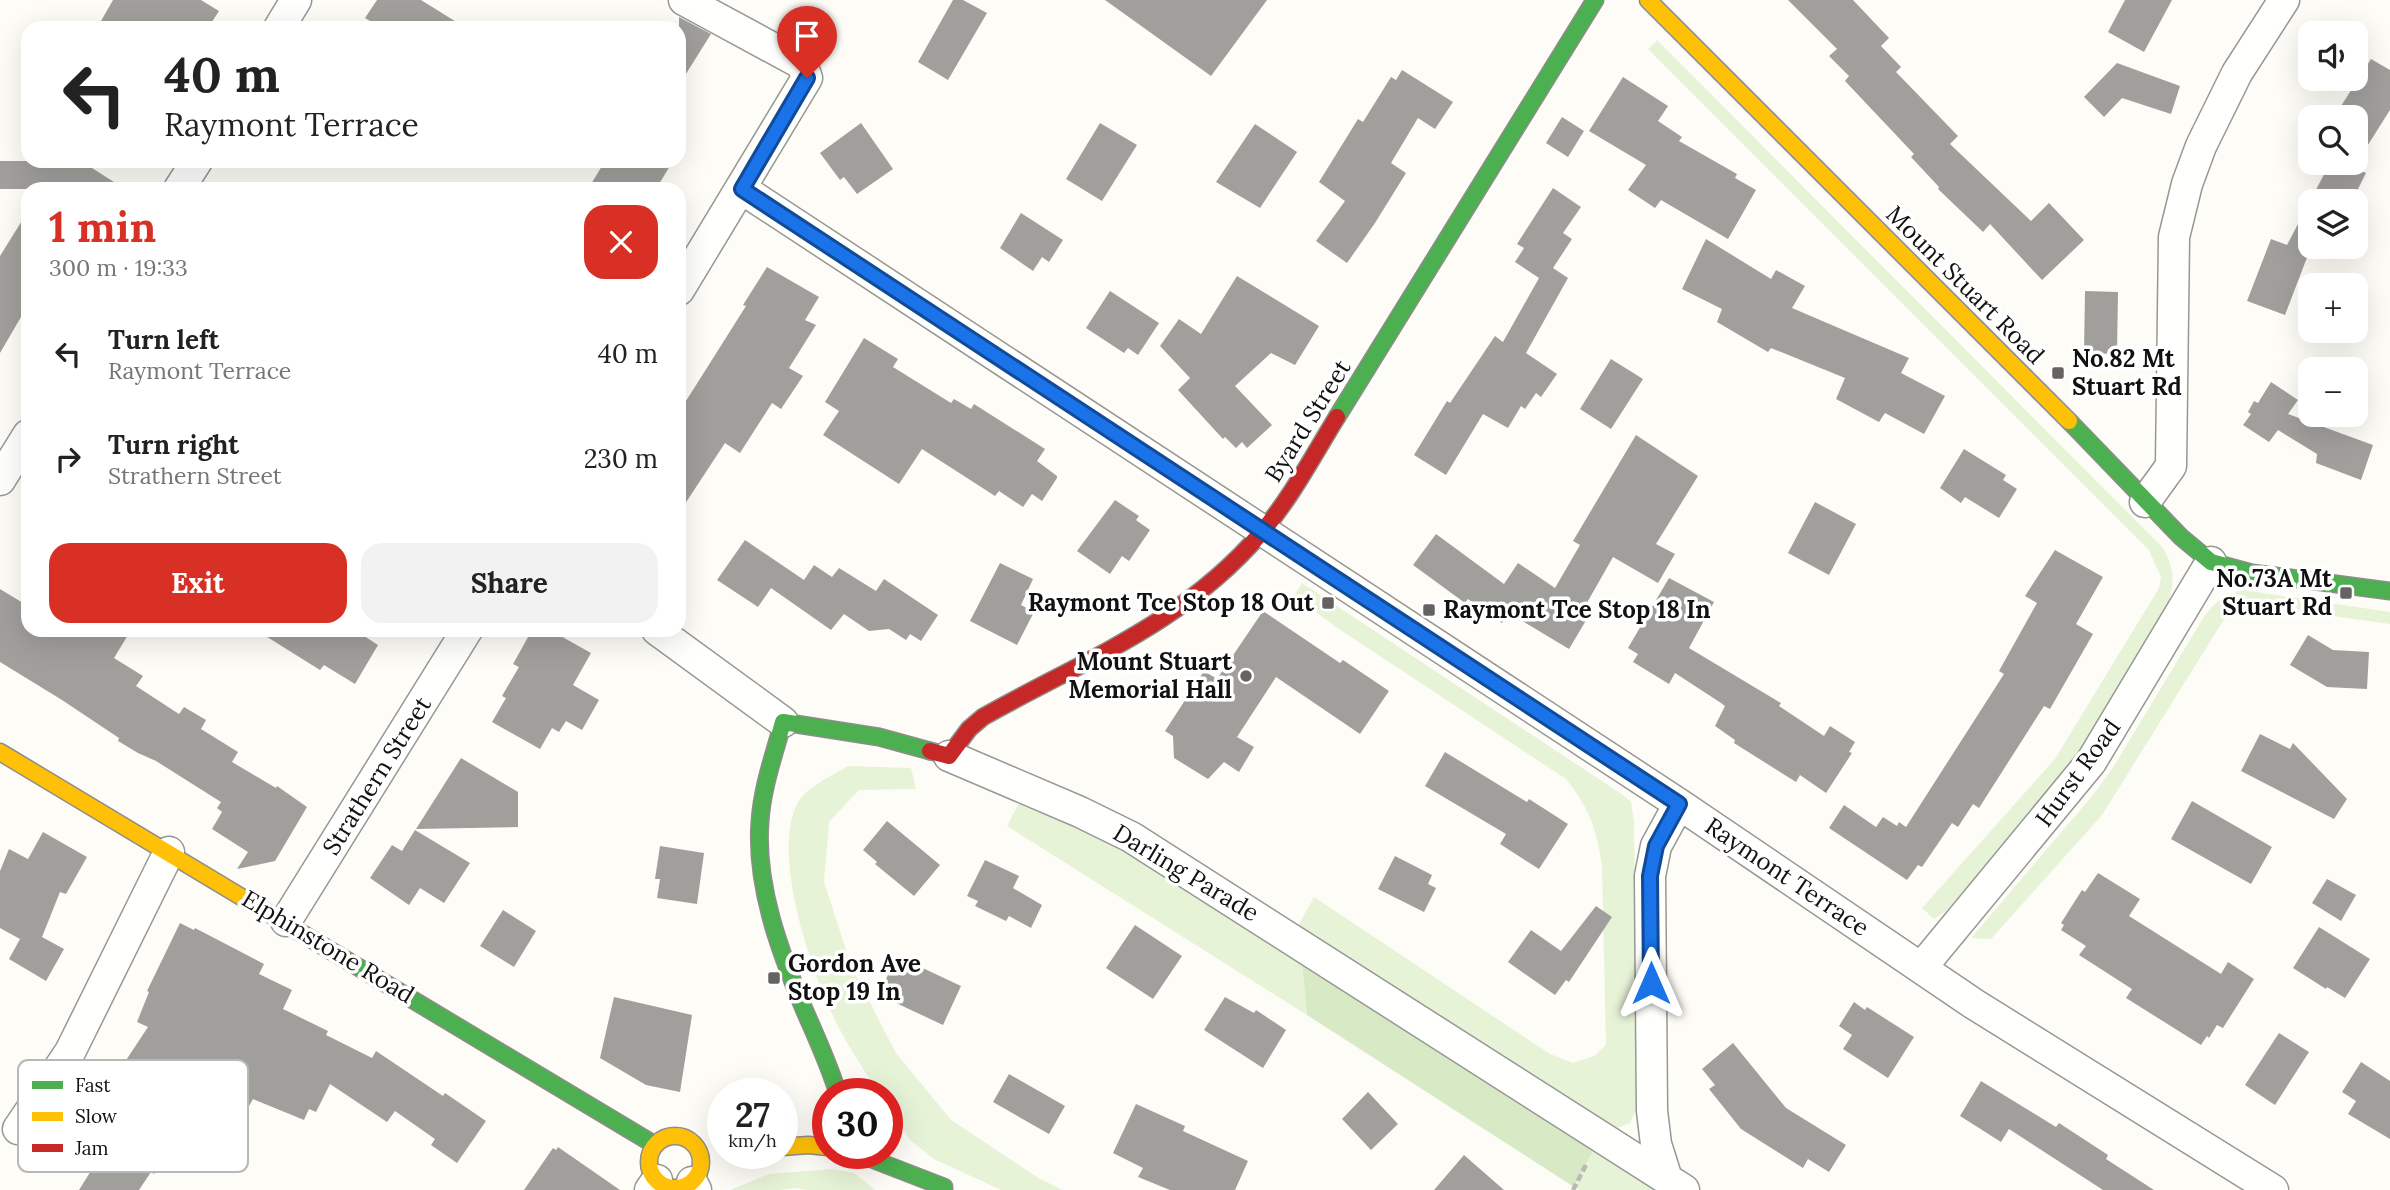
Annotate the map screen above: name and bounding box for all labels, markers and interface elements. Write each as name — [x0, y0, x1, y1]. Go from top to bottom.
pin — [777, 6, 837, 78]
icon: arrive — [788, 17, 826, 55]
map controls — [2298, 21, 2368, 427]
button: sound — [2298, 21, 2368, 91]
text: 40 m — [164, 43, 280, 105]
icon: left — [49, 49, 140, 140]
text: Raymont Terrace — [164, 104, 419, 145]
button: search — [2298, 105, 2368, 175]
button: layers — [2298, 189, 2368, 259]
street label: Mount Stuart Road — [1880, 199, 2051, 370]
text: 1 min — [49, 200, 156, 254]
button: close — [584, 205, 658, 279]
text: 300 m · 19:33 — [49, 253, 188, 282]
button: + — [2298, 273, 2368, 343]
text: Turn left — [108, 323, 219, 356]
icon: left — [49, 335, 87, 373]
text: 40 m — [598, 337, 658, 370]
place label: No.82 Mt Stuart Rd — [2072, 343, 2182, 402]
street label: Byard Street — [1258, 353, 1358, 488]
text: Raymont Terrace — [108, 356, 291, 385]
button: − — [2298, 357, 2368, 427]
marker: No.82 Mt Stuart Rd — [2050, 365, 2066, 381]
text: Turn right — [108, 428, 239, 461]
icon: right — [49, 440, 87, 478]
text: 230 m — [584, 442, 658, 475]
text: Strathern Street — [108, 461, 282, 490]
button: Exit — [49, 543, 347, 623]
button: Share — [361, 543, 658, 623]
place label: No.73A Mt Stuart Rd — [2216, 563, 2333, 622]
marker: No.73A Mt Stuart Rd — [2338, 585, 2354, 601]
place label: Raymont Tce Stop 18 Out — [1028, 587, 1315, 618]
place label: Raymont Tce Stop 18 In — [1443, 594, 1711, 625]
marker: Raymont Tce Stop 18 Out — [1320, 595, 1336, 611]
marker: Raymont Tce Stop 18 In — [1421, 602, 1437, 618]
place label: Mount Stuart Memorial Hall — [1068, 646, 1233, 705]
marker: Mount Stuart Memorial Hall — [1238, 668, 1254, 684]
street label: Strathern Street — [315, 690, 438, 861]
street label: Hurst Road — [2028, 713, 2127, 833]
street label: Raymont Terrace — [1699, 810, 1875, 943]
street label: Darling Parade — [1108, 817, 1265, 928]
street label: Elphinstone Road — [236, 883, 420, 1010]
position arrow — [1614, 946, 1688, 1020]
place label: Gordon Ave Stop 19 In — [788, 948, 921, 1007]
marker: Gordon Ave Stop 19 In — [766, 970, 782, 986]
legend — [18, 1060, 248, 1172]
text: Fast — [75, 1073, 111, 1097]
speed limit sign: 30 — [812, 1078, 903, 1169]
text: 27 — [735, 1092, 770, 1137]
text: Slow — [75, 1104, 118, 1128]
text: km/h — [728, 1129, 777, 1152]
text: Jam — [74, 1136, 109, 1160]

